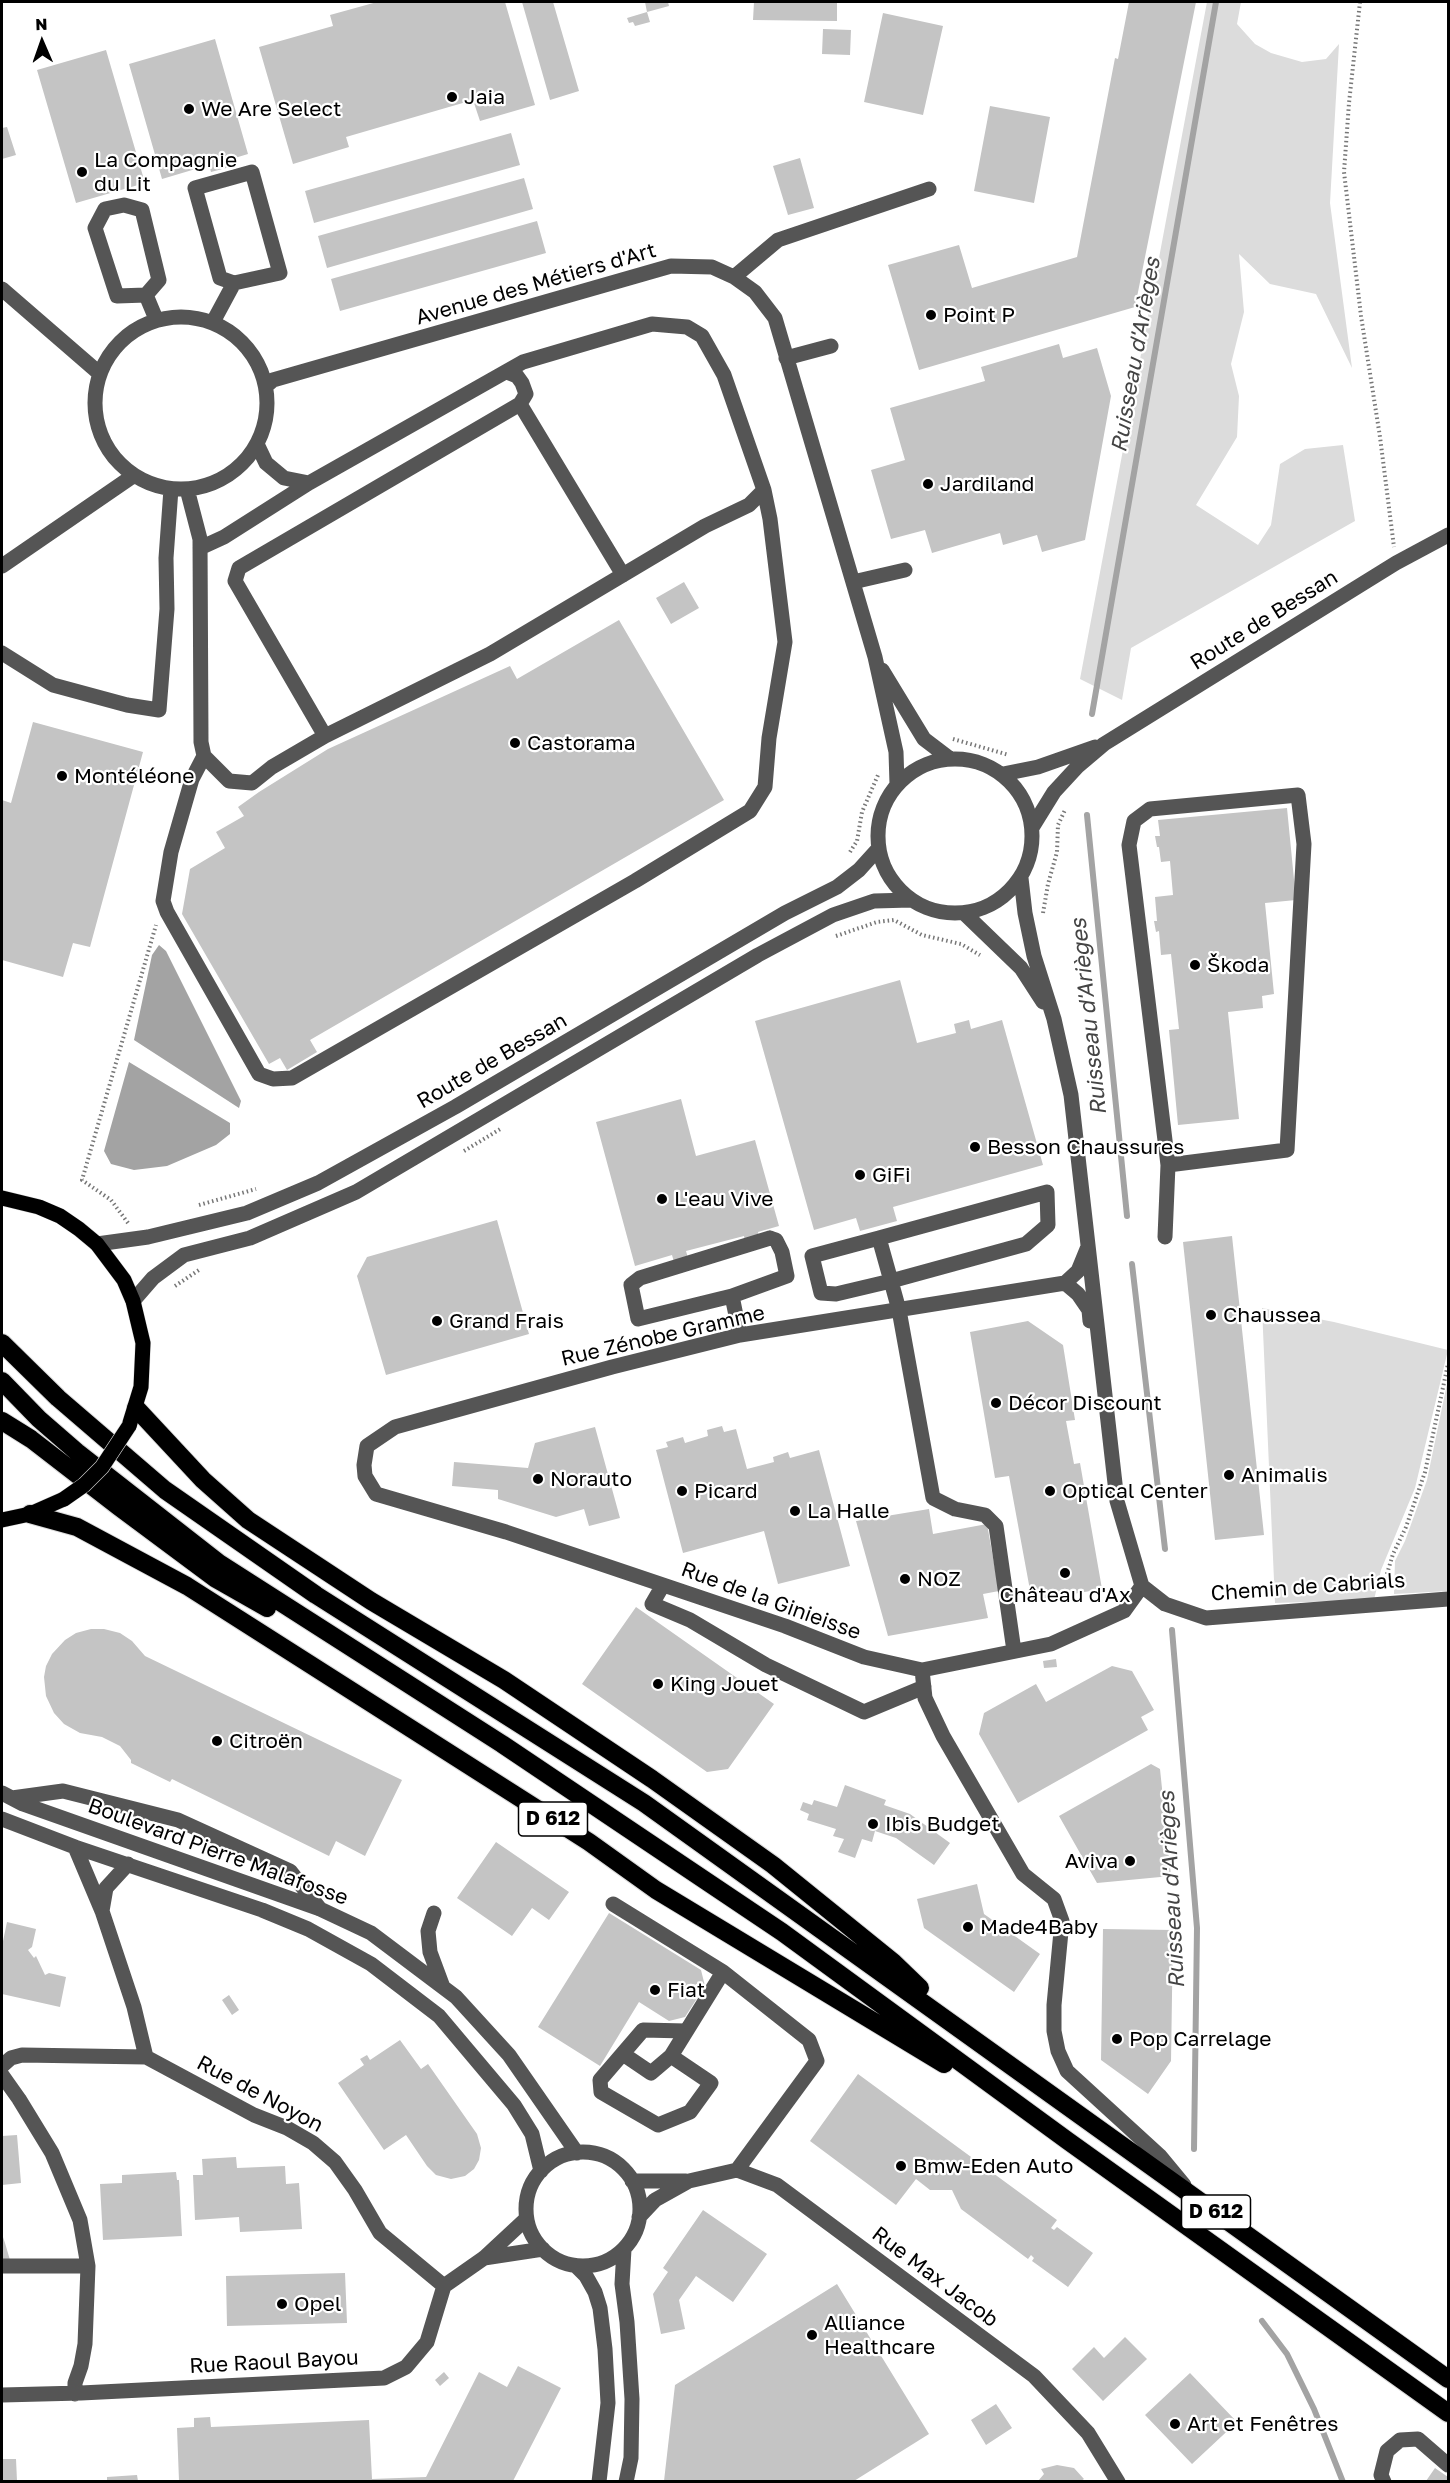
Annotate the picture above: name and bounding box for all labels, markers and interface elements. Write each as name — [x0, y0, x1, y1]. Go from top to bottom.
north arrow — [12, 12, 72, 72]
text: N — [35, 14, 48, 34]
place label: Jaia — [464, 84, 505, 110]
marker: Jaia — [445, 90, 459, 104]
place label: We Are Select — [201, 96, 341, 122]
marker: We Are Select — [182, 102, 196, 116]
place label: La Compagnie du Lit — [94, 147, 237, 197]
marker: La Compagnie du Lit — [75, 165, 89, 179]
street label: Avenue des Métiers d'Art — [413, 238, 659, 330]
water label: Ruisseau d'Arièges — [1106, 255, 1166, 455]
place label: Point P — [943, 302, 1015, 328]
marker: Point P — [924, 308, 938, 322]
place label: Jardiland — [940, 471, 1034, 497]
marker: Jardiland — [921, 477, 935, 491]
street label: Route de Bessan — [1186, 565, 1342, 675]
place label: Castorama — [527, 730, 636, 756]
marker: Castorama — [508, 736, 522, 750]
place label: Montéléone — [74, 763, 194, 789]
marker: Montéléone — [55, 769, 69, 783]
water label: Ruisseau d'Arièges — [1066, 917, 1112, 1117]
place label: Škoda — [1207, 952, 1269, 978]
marker: Škoda — [1188, 958, 1202, 972]
street label: Route de Bessan — [413, 1008, 571, 1114]
place label: Besson Chaussures — [987, 1134, 1184, 1160]
marker: Besson Chaussures — [968, 1140, 982, 1154]
place label: GiFi — [872, 1162, 911, 1188]
marker: GiFi — [853, 1168, 867, 1182]
place label: L'eau Vive — [674, 1186, 773, 1212]
marker: L'eau Vive — [655, 1192, 669, 1206]
street label: Rue Zénobe Gramme — [559, 1300, 767, 1372]
place label: Chaussea — [1223, 1302, 1321, 1328]
place label: Grand Frais — [449, 1308, 564, 1334]
marker: Chaussea — [1204, 1308, 1218, 1322]
marker: Grand Frais — [430, 1314, 444, 1328]
place label: Décor Discount — [1008, 1390, 1162, 1416]
marker: Décor Discount — [989, 1396, 1003, 1410]
place label: Animalis — [1241, 1462, 1328, 1488]
place label: Norauto — [550, 1466, 632, 1492]
marker: Animalis — [1222, 1468, 1236, 1482]
marker: Norauto — [531, 1472, 545, 1486]
place label: Picard — [694, 1478, 758, 1504]
place label: Optical Center — [1062, 1478, 1208, 1504]
marker: Picard — [675, 1484, 689, 1498]
marker: Optical Center — [1043, 1484, 1057, 1498]
place label: La Halle — [807, 1498, 890, 1524]
marker: La Halle — [788, 1504, 802, 1518]
street label: Rue de la Ginieisse — [678, 1557, 864, 1645]
place label: NOZ — [917, 1566, 961, 1592]
marker: Château d'Ax — [1058, 1566, 1072, 1580]
street label: Chemin de Cabrials — [1210, 1568, 1406, 1606]
marker: NOZ — [898, 1572, 912, 1586]
place label: Château d'Ax — [999, 1582, 1131, 1608]
place label: King Jouet — [670, 1671, 779, 1697]
marker: King Jouet — [651, 1677, 665, 1691]
place label: Citroën — [229, 1728, 303, 1754]
marker: Citroën — [210, 1734, 224, 1748]
water label: Ruisseau d'Arièges — [1154, 1791, 1190, 1989]
street label: Boulevard Pierre Malafosse — [85, 1793, 351, 1911]
road number: D 612 — [518, 1802, 588, 1836]
place label: Ibis Budget — [885, 1811, 1000, 1837]
marker: Ibis Budget — [866, 1817, 880, 1831]
place label: Aviva — [1065, 1848, 1118, 1874]
marker: Aviva — [1123, 1854, 1137, 1868]
place label: Made4Baby — [980, 1914, 1098, 1940]
marker: Made4Baby — [961, 1920, 975, 1934]
place label: Fiat — [667, 1977, 705, 2003]
marker: Fiat — [648, 1983, 662, 1997]
place label: Pop Carrelage — [1129, 2026, 1271, 2052]
marker: Pop Carrelage — [1110, 2032, 1124, 2046]
street label: Rue de Noyon — [193, 2050, 327, 2138]
place label: Bmw-Eden Auto — [913, 2153, 1073, 2179]
marker: Bmw-Eden Auto — [894, 2159, 908, 2173]
road number: D 612 — [1182, 2195, 1250, 2229]
street label: Rue Max Jacob — [867, 2221, 1003, 2333]
place label: Opel — [294, 2291, 341, 2317]
marker: Opel — [275, 2297, 289, 2311]
place label: Alliance Healthcare — [824, 2310, 935, 2360]
marker: Alliance Healthcare — [805, 2328, 819, 2342]
street label: Rue Raoul Bayou — [189, 2345, 359, 2379]
place label: Art et Fenêtres — [1187, 2411, 1338, 2437]
marker: Art et Fenêtres — [1168, 2417, 1182, 2431]

